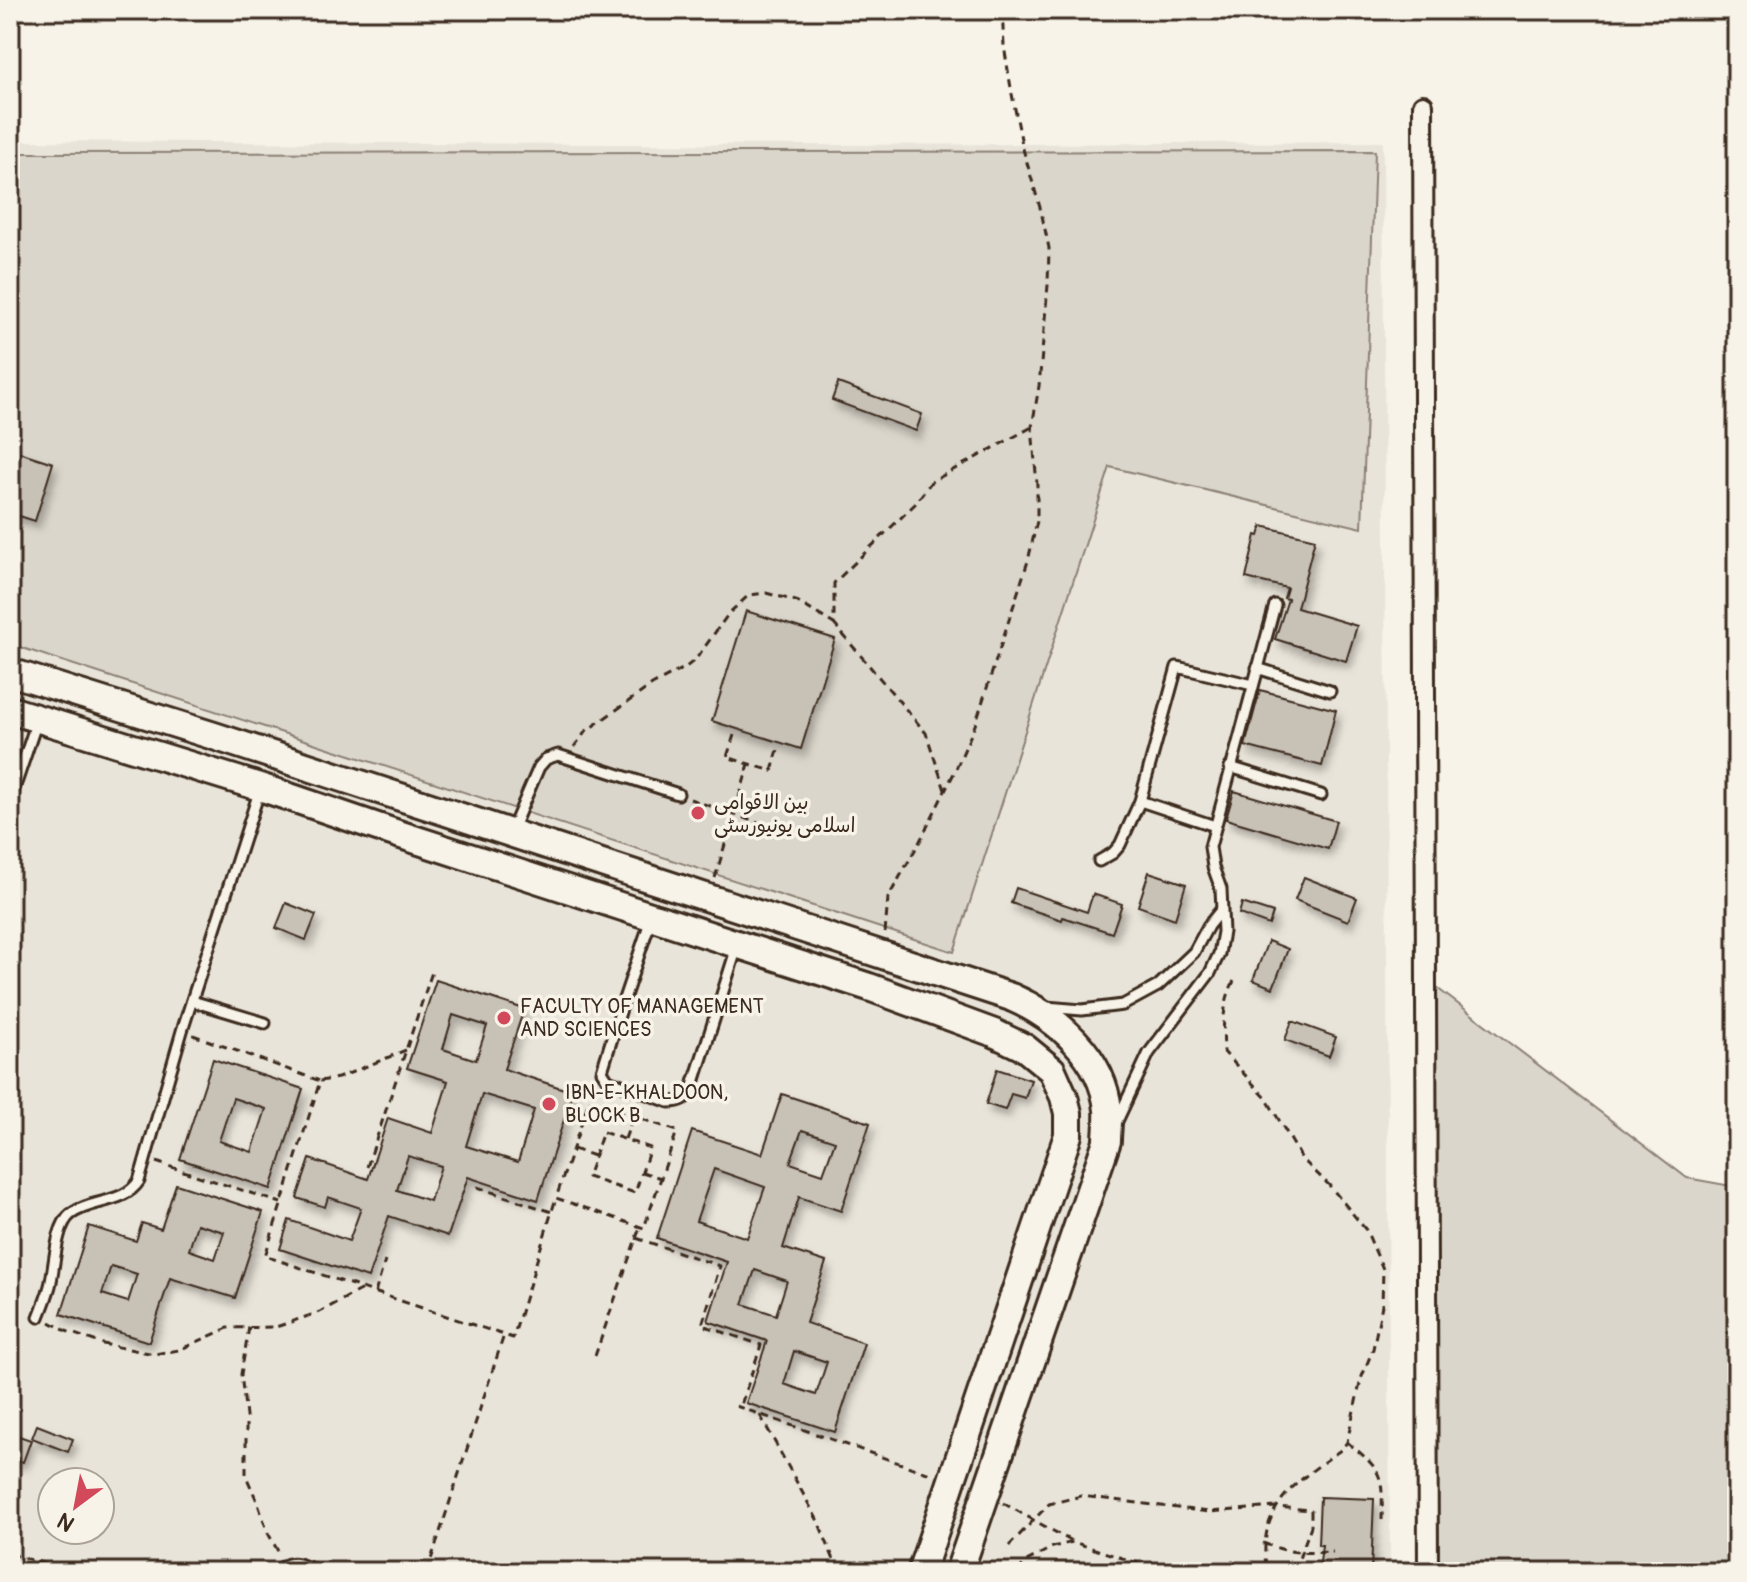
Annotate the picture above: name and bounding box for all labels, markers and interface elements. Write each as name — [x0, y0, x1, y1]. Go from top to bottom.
place label: بین الاقوامی اسلامی یونیورسٹی — [714, 790, 855, 838]
marker: بین الاقوامی اسلامی یونیورسٹی — [689, 804, 707, 822]
place label: FACULTY OF MANAGEMENT AND SCIENCES — [520, 994, 764, 1042]
marker: FACULTY OF MANAGEMENT AND SCIENCES — [495, 1009, 513, 1027]
place label: IBN-E-KHALDOON, BLOCK B — [565, 1080, 728, 1128]
marker: IBN-E-KHALDOON, BLOCK B — [540, 1095, 558, 1113]
north arrow — [36, 1466, 116, 1546]
text: N — [52, 1506, 80, 1538]

